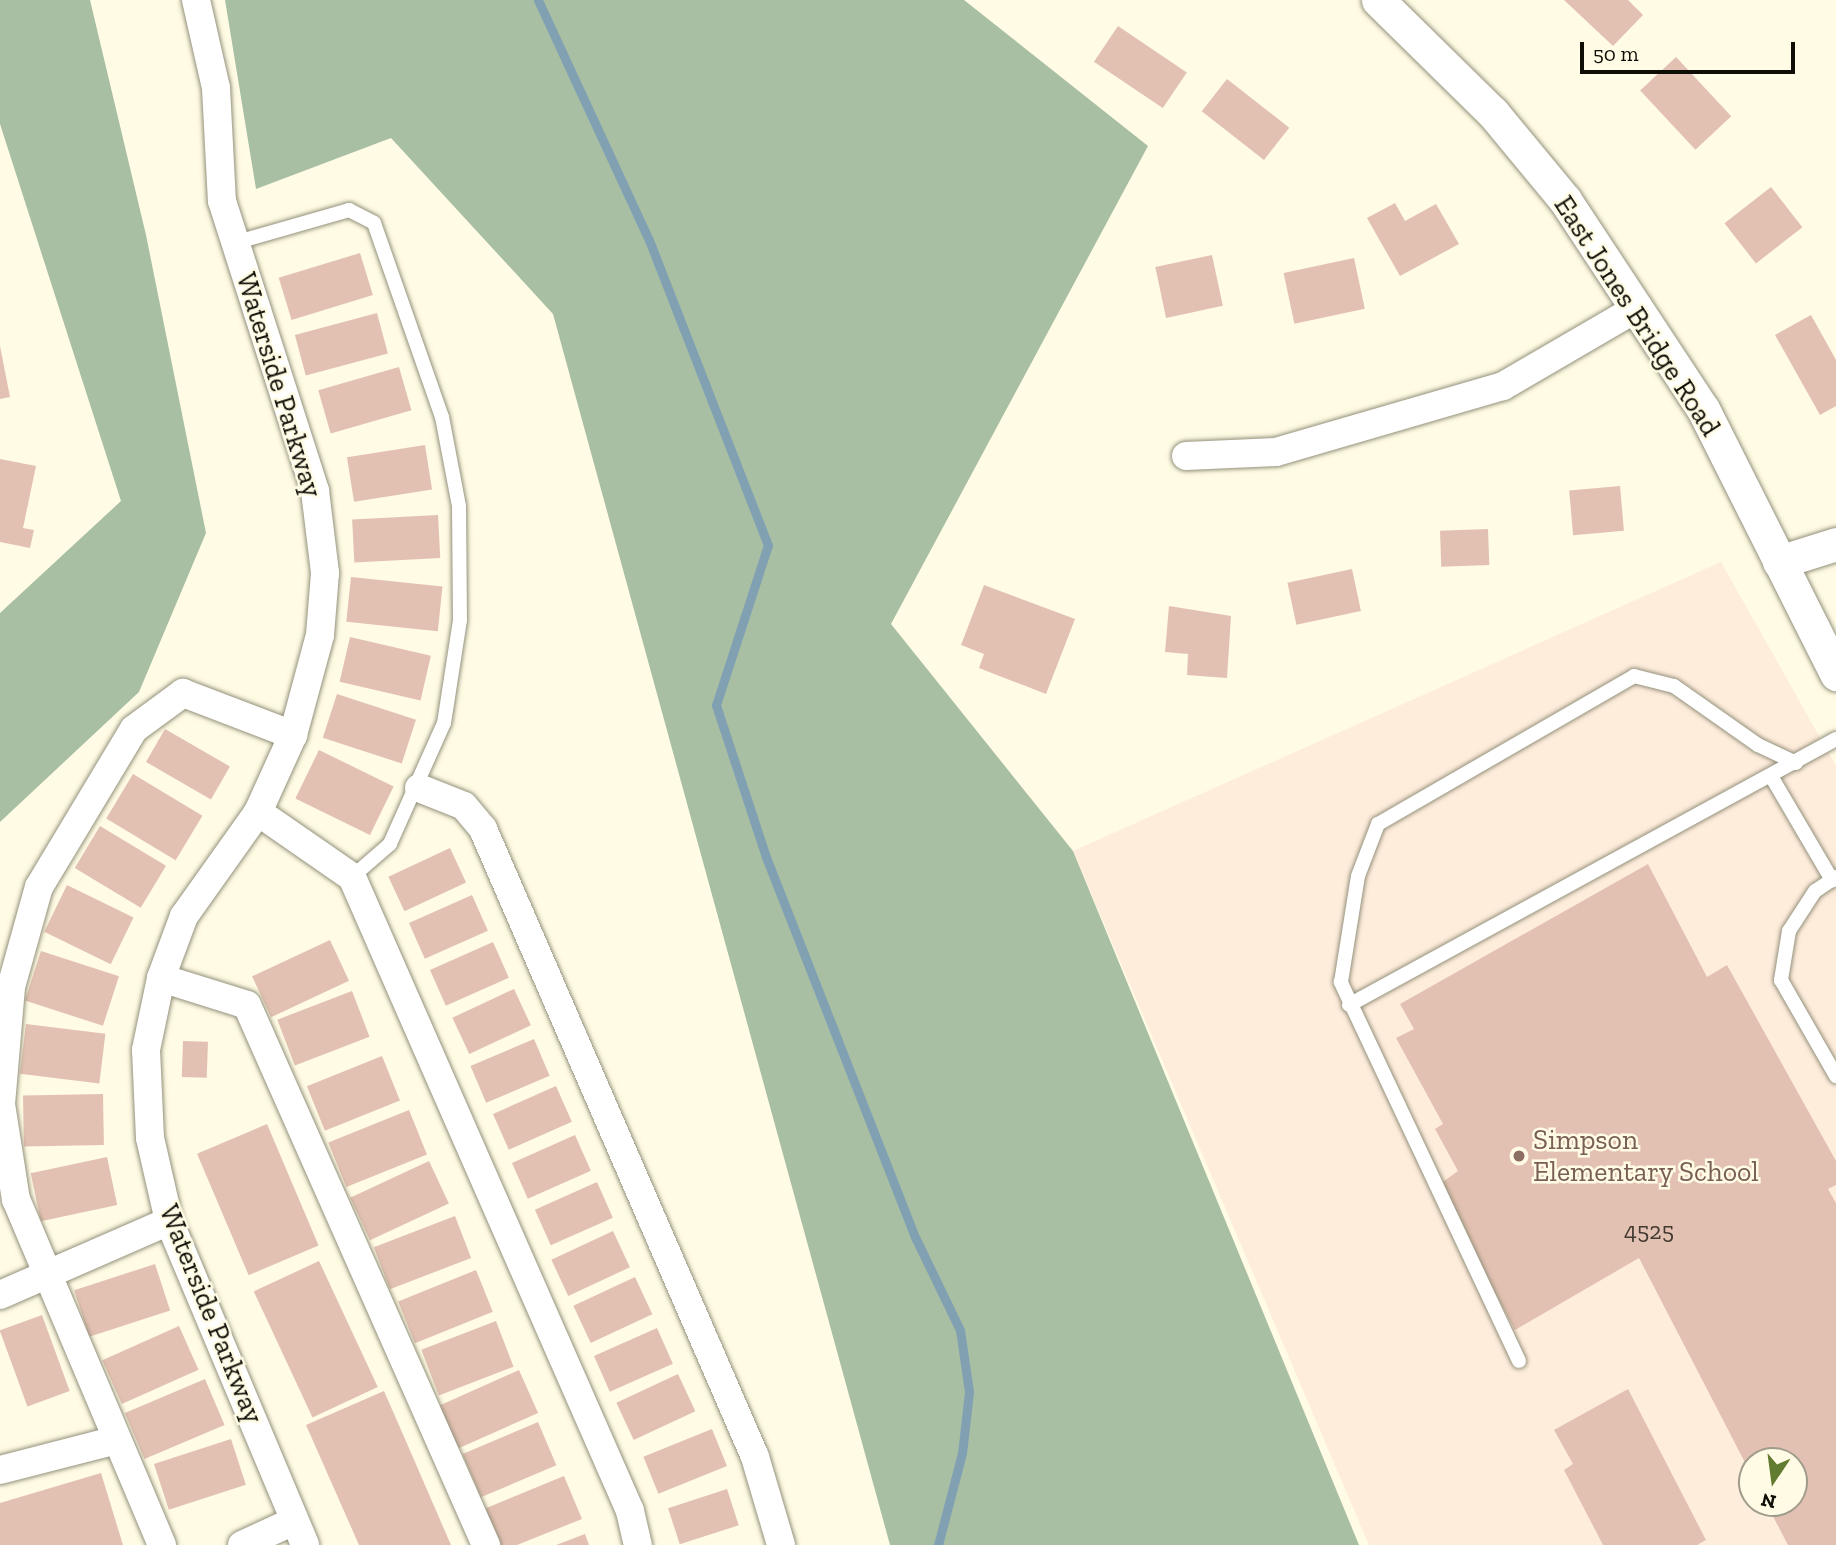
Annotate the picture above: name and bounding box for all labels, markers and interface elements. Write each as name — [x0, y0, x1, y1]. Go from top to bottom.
scale bar — [1584, 28, 1799, 72]
text: 50 m — [1593, 41, 1639, 66]
street label: East Jones Bridge Road — [1547, 189, 1727, 443]
street label: Waterside Parkway — [229, 269, 329, 501]
place label: Simpson Elementary School — [1533, 1123, 1759, 1189]
marker: Simpson Elementary School — [1511, 1148, 1527, 1164]
street label: Waterside Parkway — [152, 1200, 270, 1428]
house number: 4525 — [1624, 1217, 1674, 1245]
north arrow — [1738, 1447, 1808, 1517]
text: N — [1759, 1488, 1778, 1514]

